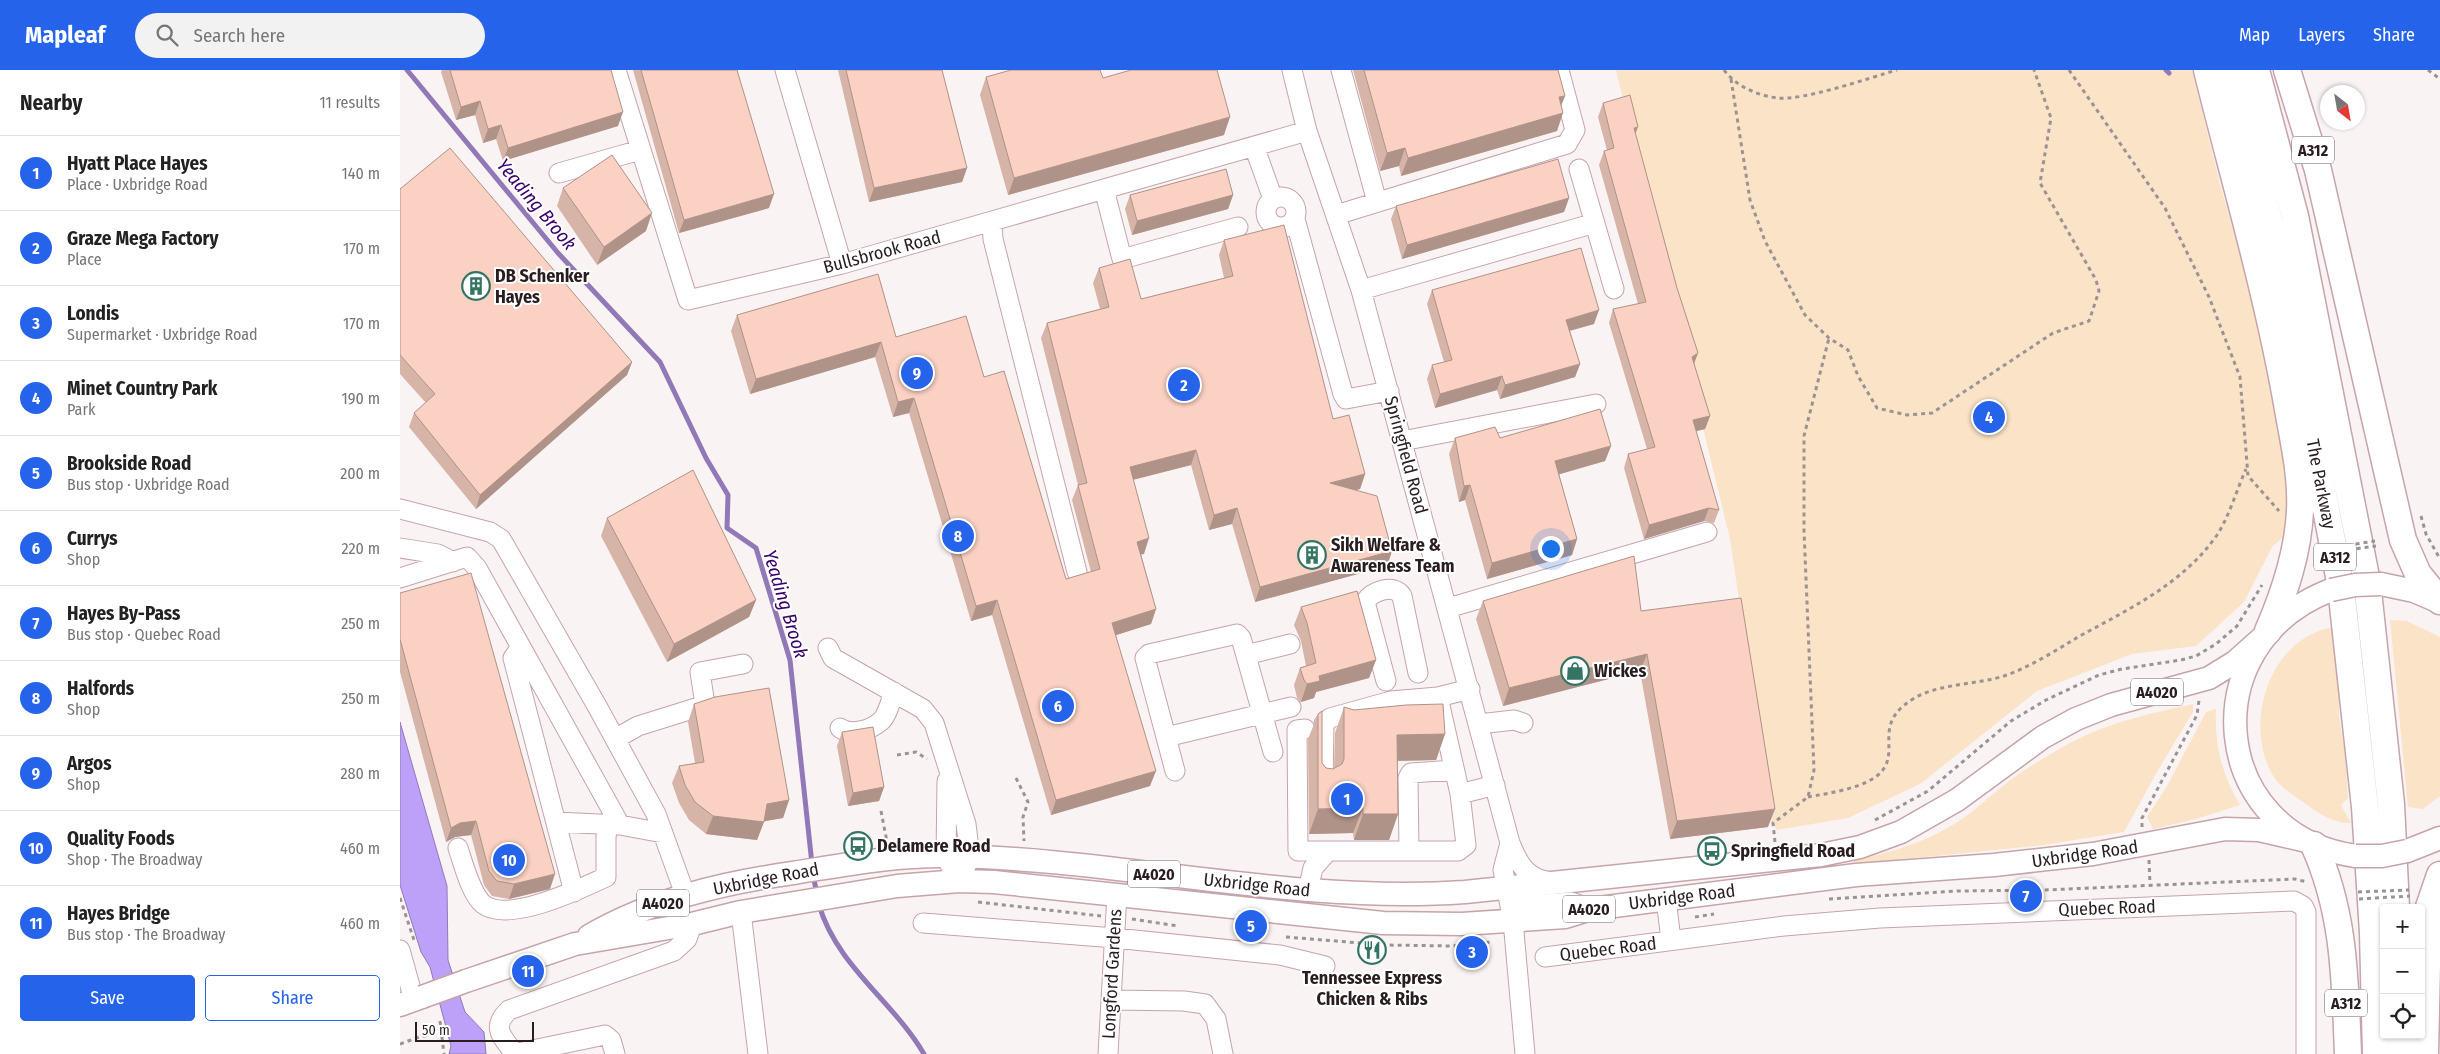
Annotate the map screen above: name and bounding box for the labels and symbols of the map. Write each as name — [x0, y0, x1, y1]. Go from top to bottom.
north arrow — [2320, 85, 2365, 130]
road number: A312 — [2292, 136, 2334, 164]
water label: Yeading Brook — [492, 154, 581, 255]
street label: Bullsbrook Road — [821, 226, 943, 278]
place label: DB Schenker Hayes — [495, 265, 590, 308]
building icon: DB Schenker Hayes — [461, 271, 491, 301]
pin: 9 — [901, 354, 933, 392]
pin: 2 — [1168, 366, 1200, 404]
street label: Springfield Road — [1380, 394, 1432, 516]
pin: 4 — [1973, 398, 2005, 436]
street label: The Parkway — [2302, 437, 2340, 531]
pin: 8 — [942, 517, 974, 555]
place label: Sikh Welfare & Awareness Team — [1330, 534, 1454, 577]
your location — [1538, 536, 1564, 562]
building icon: Sikh Welfare & Awareness Team — [1297, 540, 1327, 570]
road number: A312 — [2314, 544, 2356, 571]
water label: Yeading Brook — [758, 547, 813, 661]
shop icon: Wickes — [1560, 656, 1590, 686]
place label: Wickes — [1594, 660, 1646, 682]
road number: A4020 — [2131, 678, 2183, 706]
pin: 6 — [1042, 687, 1074, 725]
pin: 1 — [1331, 780, 1363, 818]
bus stop icon: Delamere Road — [843, 831, 873, 861]
place label: Delamere Road — [877, 835, 991, 857]
bus stop icon: Springfield Road — [1697, 836, 1727, 866]
street label: Uxbridge Road — [2030, 836, 2140, 872]
place label: Springfield Road — [1731, 840, 1855, 862]
pin: 10 — [493, 841, 525, 879]
street label: Uxbridge Road — [711, 858, 821, 900]
road number: A4020 — [1128, 861, 1180, 888]
street label: Uxbridge Road — [1203, 868, 1311, 902]
pin: 7 — [2010, 877, 2042, 915]
street label: Uxbridge Road — [1627, 880, 1737, 914]
road number: A4020 — [637, 890, 689, 916]
street label: Quebec Road — [2058, 895, 2156, 921]
road number: A4020 — [1563, 896, 1615, 922]
pin: 5 — [1235, 907, 1267, 945]
street label: Longford Gardens — [1098, 908, 1126, 1040]
street label: Quebec Road — [1558, 932, 1658, 966]
pin: 3 — [1456, 933, 1488, 971]
restaurant icon: Tennessee Express Chicken & Ribs — [1357, 935, 1387, 965]
pin: 11 — [512, 952, 544, 990]
place label: Tennessee Express Chicken & Ribs — [1302, 967, 1442, 1010]
road number: A312 — [2325, 990, 2367, 1016]
scale bar — [415, 1019, 534, 1042]

